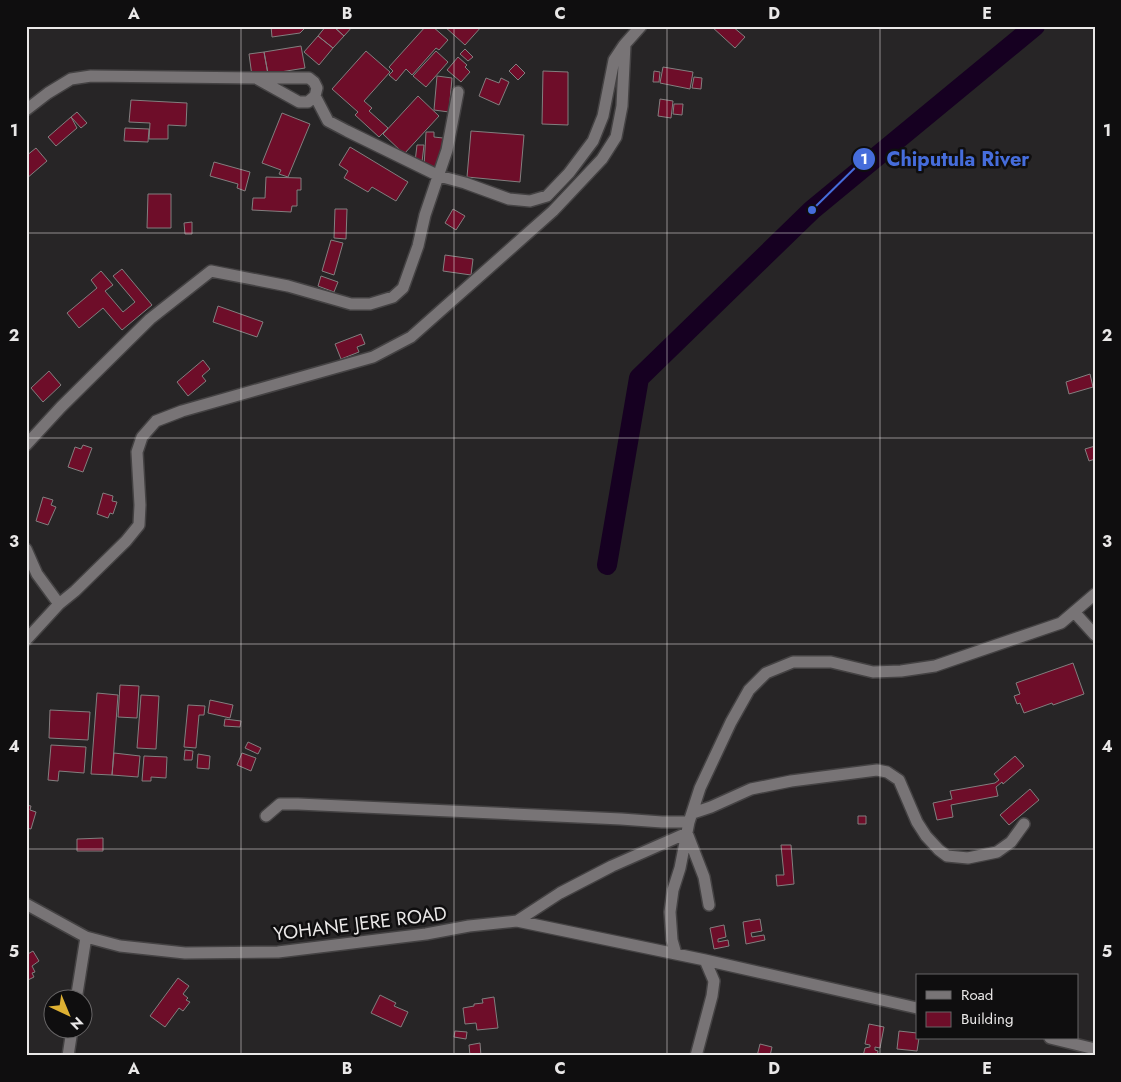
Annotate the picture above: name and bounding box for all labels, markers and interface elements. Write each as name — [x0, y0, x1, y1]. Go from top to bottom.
text: A — [127, 2, 140, 25]
text: B — [342, 2, 352, 25]
text: C — [554, 2, 566, 25]
text: D — [768, 2, 780, 25]
text: E — [982, 2, 992, 25]
text: 1 — [10, 119, 18, 142]
text: 1 — [1103, 119, 1111, 142]
callout: Chiputula River — [852, 142, 1040, 177]
text: Chiputula River — [886, 145, 1030, 174]
text: 1 — [860, 148, 868, 170]
text: 2 — [9, 324, 19, 347]
text: 2 — [1102, 324, 1112, 347]
text: 3 — [9, 530, 19, 553]
text: 3 — [1102, 530, 1112, 553]
text: 4 — [8, 735, 20, 758]
text: 4 — [1101, 735, 1113, 758]
street label: YOHANE JERE ROAD — [272, 899, 448, 948]
text: 5 — [9, 940, 19, 963]
text: 5 — [1102, 940, 1112, 963]
legend — [916, 974, 1078, 1040]
text: Road — [961, 984, 993, 1006]
north arrow — [42, 990, 92, 1040]
text: Building — [961, 1008, 1013, 1030]
text: N — [66, 1012, 88, 1034]
text: A — [127, 1057, 140, 1080]
text: B — [342, 1057, 352, 1080]
text: C — [554, 1057, 566, 1080]
text: D — [768, 1057, 780, 1080]
text: E — [982, 1057, 992, 1080]

